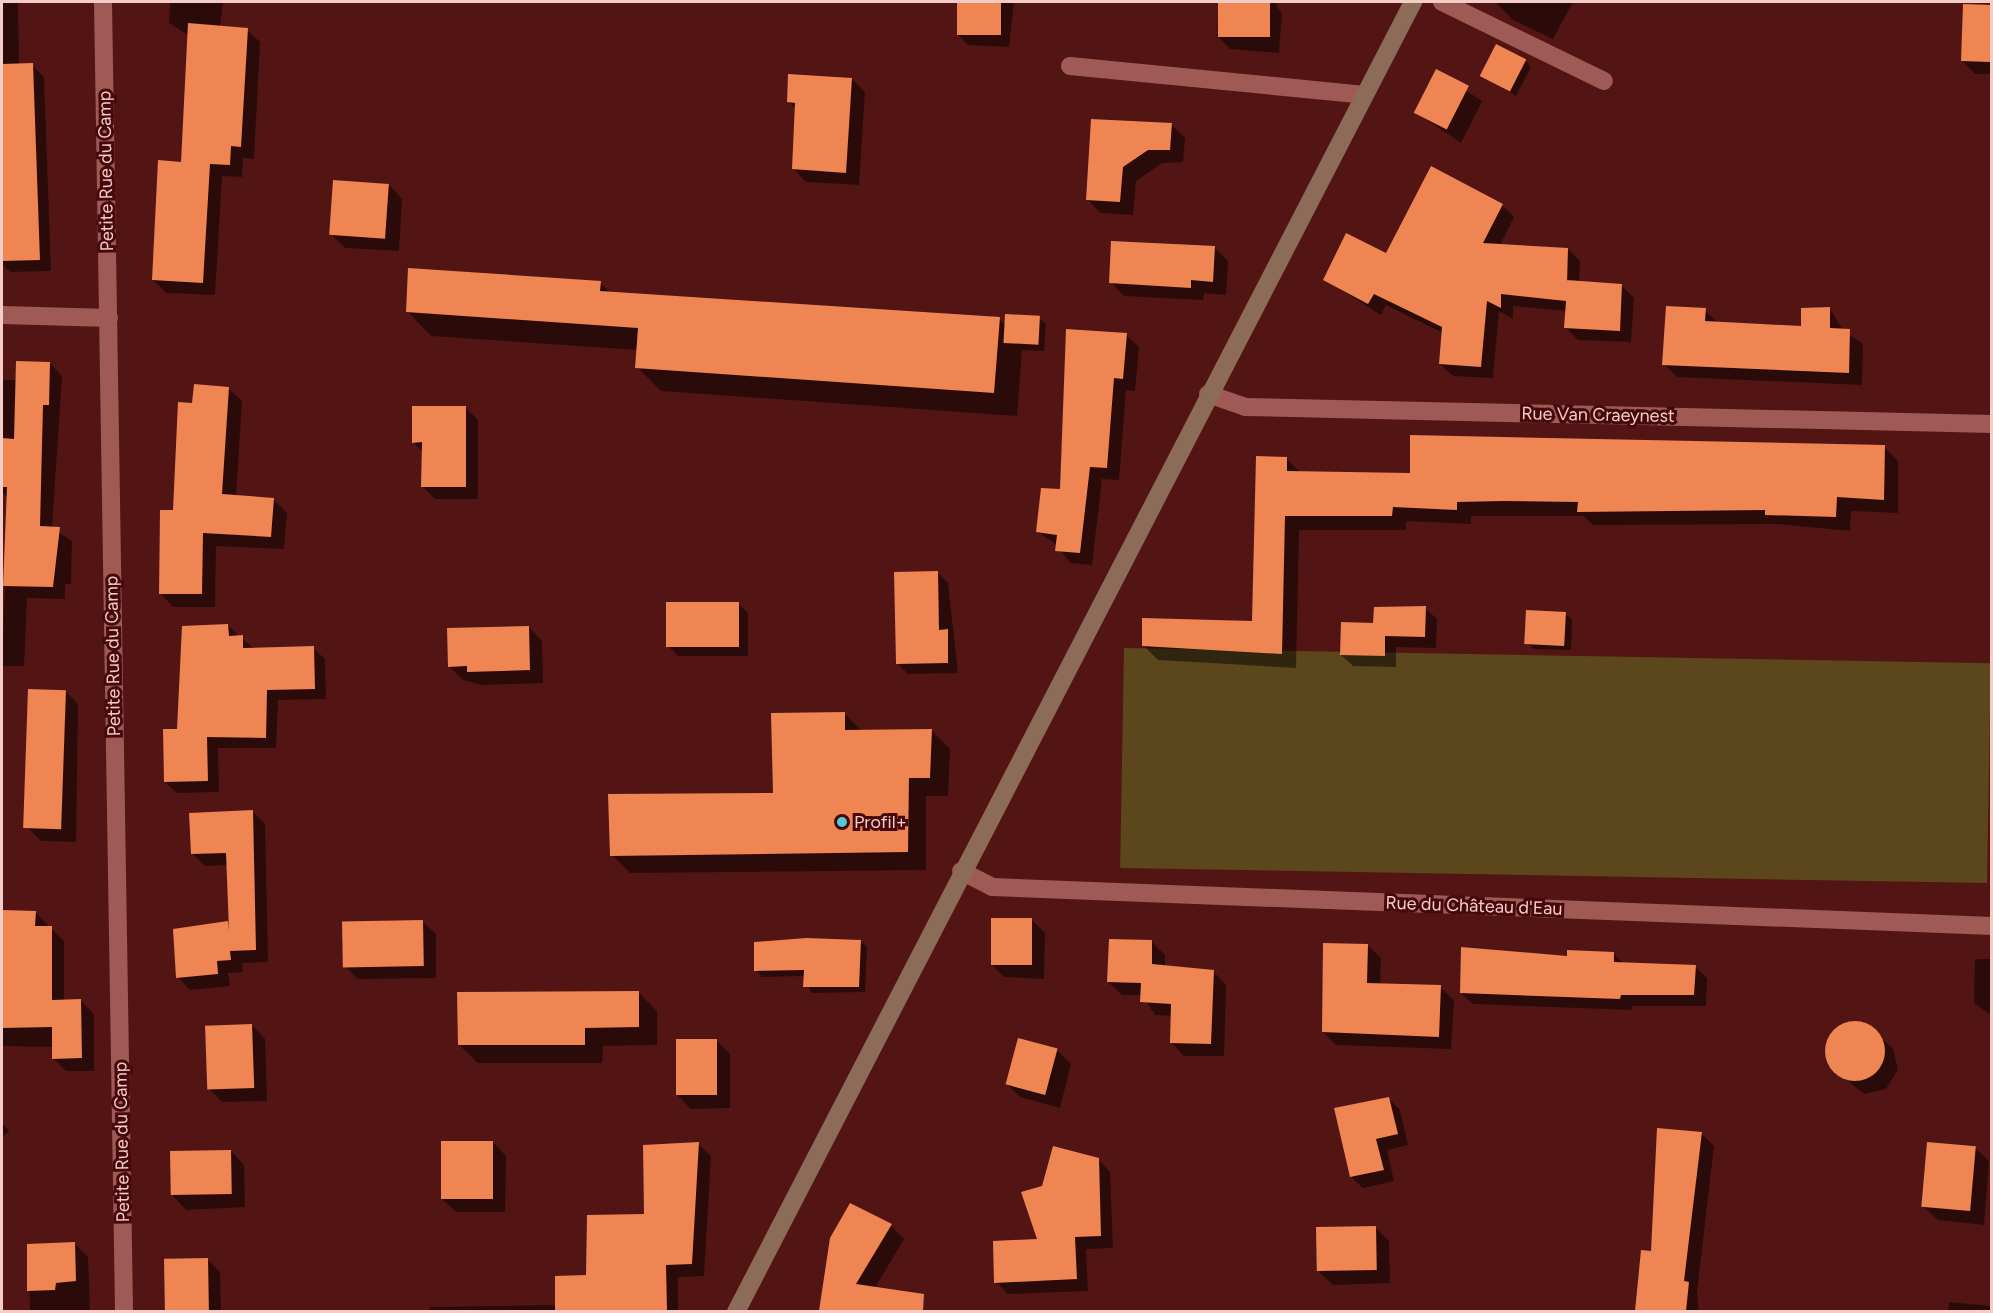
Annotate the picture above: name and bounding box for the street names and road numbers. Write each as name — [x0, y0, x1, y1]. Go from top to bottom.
street label: Petite Rue du Camp — [94, 90, 118, 252]
street label: Rue Van Craeynest — [1521, 403, 1675, 427]
street label: Petite Rue du Camp — [101, 575, 125, 737]
street label: Rue du Château d'Eau — [1385, 892, 1563, 920]
street label: Petite Rue du Camp — [110, 1061, 134, 1223]

